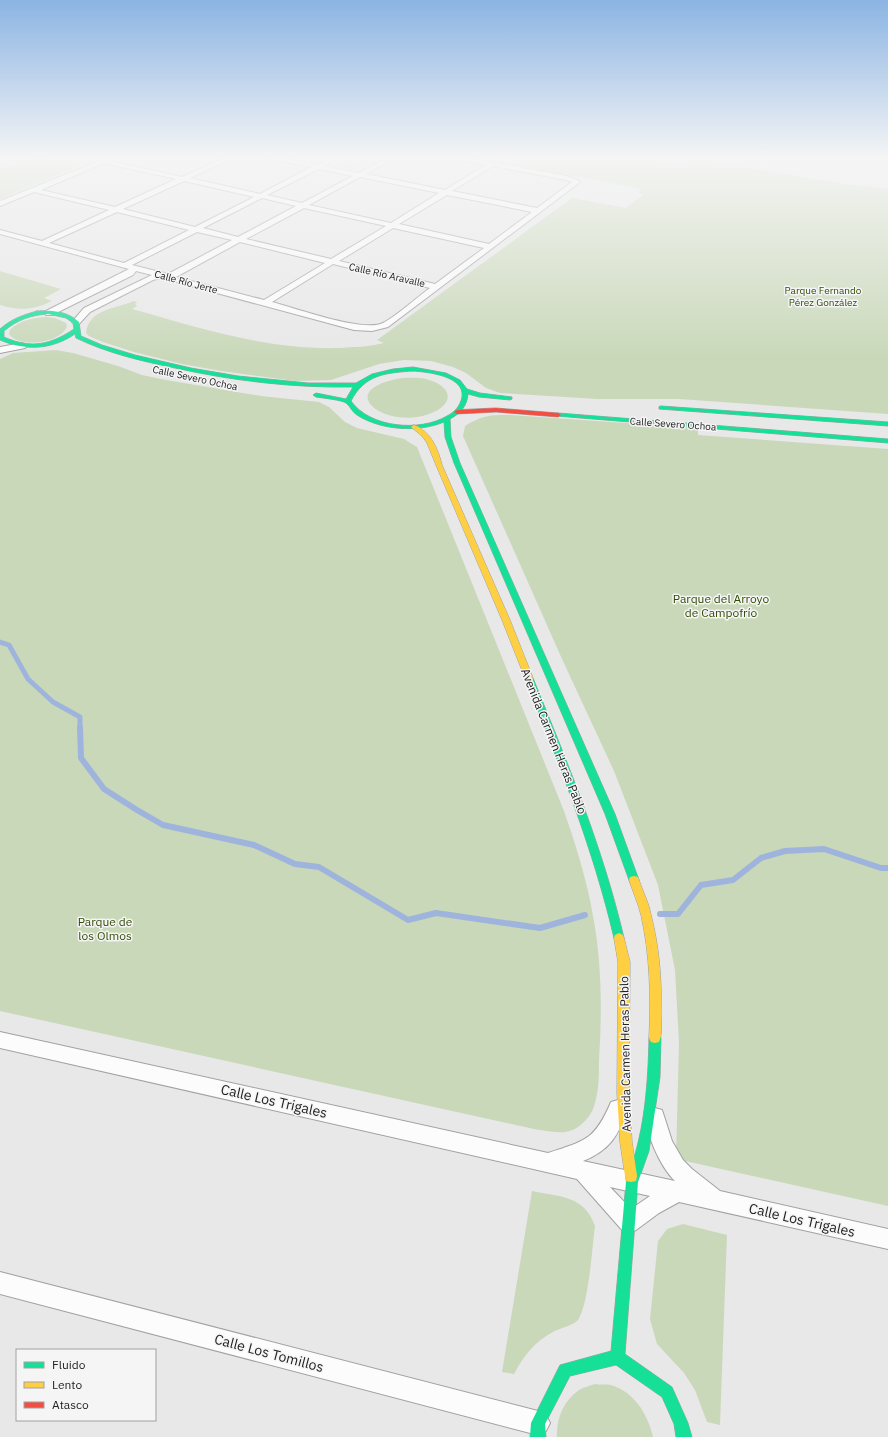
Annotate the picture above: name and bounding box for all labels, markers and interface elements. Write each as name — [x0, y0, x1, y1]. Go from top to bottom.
street label: Calle Río Aravalle — [348, 260, 427, 290]
street label: Calle Río Jerte — [153, 267, 220, 297]
park label: Parque Fernando Pérez González — [785, 284, 862, 309]
street label: Calle Severo Ochoa — [151, 363, 239, 394]
street label: Calle Severo Ochoa — [629, 414, 717, 434]
park label: Parque del Arroyo de Campofrío — [673, 591, 770, 620]
street label: Avenida Carmen Heras Pablo — [518, 666, 590, 816]
park label: Parque de los Olmos — [78, 914, 133, 943]
street label: Avenida Carmen Heras Pablo — [616, 976, 634, 1132]
street label: Calle Los Trigales — [219, 1080, 329, 1122]
street label: Calle Los Trigales — [747, 1199, 857, 1241]
street label: Calle Los Tomillos — [212, 1330, 326, 1376]
legend — [16, 1349, 156, 1421]
text: Fluido — [52, 1357, 86, 1372]
text: Lento — [52, 1377, 82, 1392]
text: Atasco — [52, 1397, 89, 1412]

